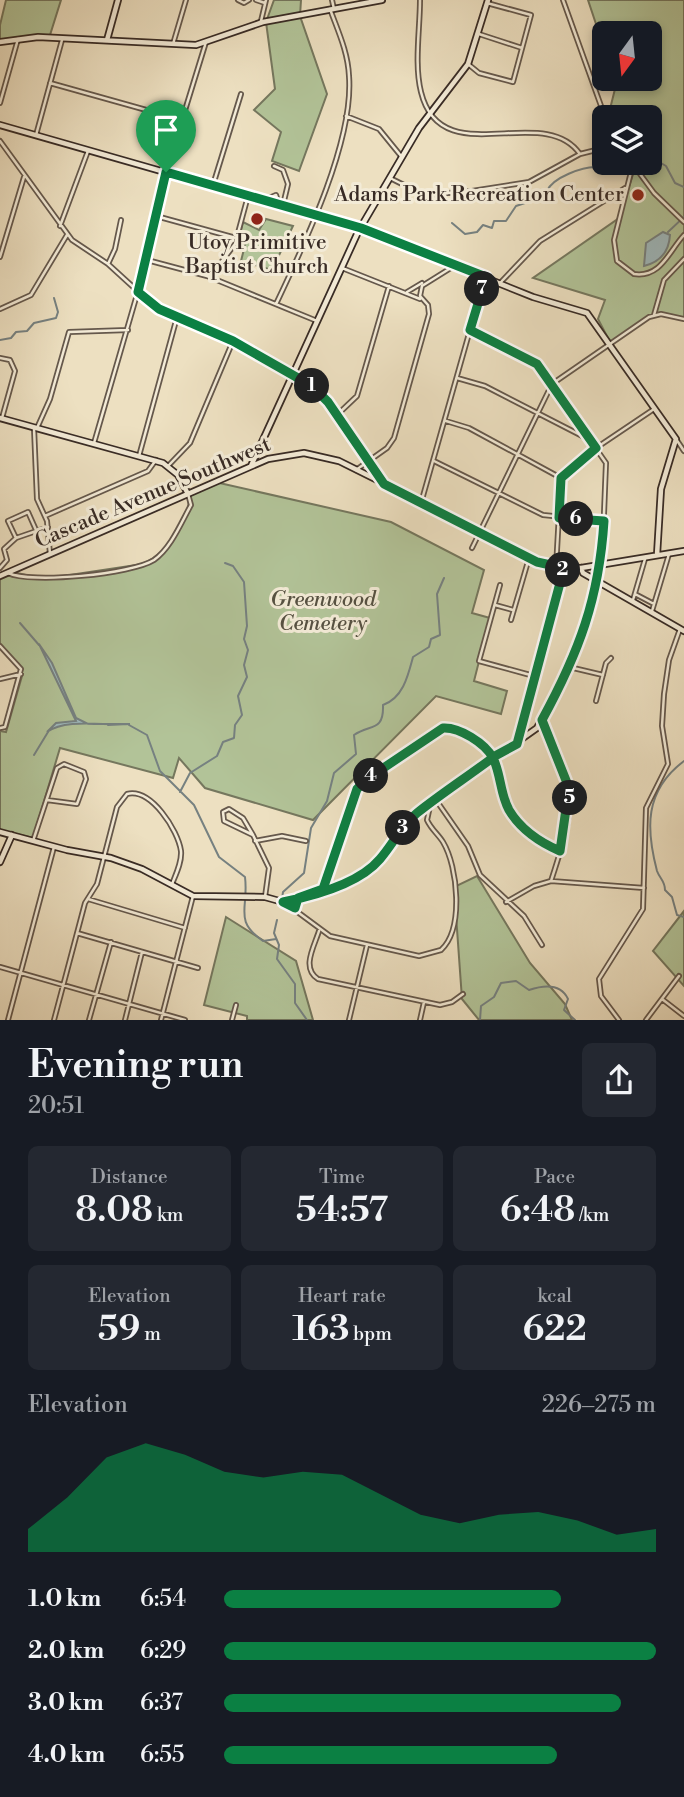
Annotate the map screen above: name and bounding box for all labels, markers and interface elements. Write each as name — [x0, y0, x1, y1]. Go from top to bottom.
north arrow — [592, 21, 662, 91]
map controls — [592, 21, 662, 175]
pin — [136, 100, 196, 172]
button: layers — [592, 105, 662, 175]
icon: arrive — [147, 111, 185, 149]
place label: Adams Park Recreation Center — [333, 182, 624, 208]
marker: Adams Park Recreation Center — [630, 187, 646, 203]
marker: Utoy Primitive Baptist Church — [249, 211, 265, 227]
place label: Utoy Primitive Baptist Church — [184, 230, 329, 280]
pin: 7 — [464, 272, 500, 306]
text: 7 — [476, 276, 487, 300]
pin: 1 — [294, 368, 330, 404]
text: 1 — [307, 373, 316, 397]
street label: Cascade Avenue Southwest — [31, 431, 275, 555]
pin: 6 — [558, 502, 594, 536]
text: 6 — [570, 506, 581, 530]
pin: 2 — [546, 552, 580, 588]
text: 2 — [557, 557, 568, 581]
park label: Greenwood Cemetery — [270, 587, 377, 637]
pin: 4 — [354, 758, 388, 794]
text: 4 — [364, 763, 377, 787]
pin: 5 — [552, 780, 588, 816]
text: 5 — [564, 785, 575, 809]
pin: 3 — [386, 810, 420, 846]
text: 3 — [397, 815, 408, 839]
text: Evening run — [28, 1042, 243, 1089]
button: share — [582, 1043, 656, 1117]
text: 20:51 — [28, 1092, 84, 1120]
text: Distance — [91, 1165, 168, 1189]
text: Time — [319, 1165, 365, 1189]
text: Pace — [534, 1165, 575, 1189]
text: 8.08 — [75, 1189, 153, 1232]
text: 54:57 — [296, 1189, 388, 1232]
text: 6:48 — [500, 1189, 575, 1232]
text: km — [153, 1203, 183, 1227]
text: /km — [575, 1203, 609, 1227]
text: Elevation — [88, 1284, 170, 1308]
text: Heart rate — [298, 1284, 386, 1308]
text: kcal — [537, 1284, 572, 1308]
text: 59 — [98, 1308, 140, 1351]
text: 163 — [292, 1308, 349, 1351]
text: 622 — [523, 1308, 587, 1351]
text: m — [140, 1322, 161, 1346]
text: bpm — [349, 1322, 392, 1346]
text: Elevation — [28, 1391, 128, 1419]
text: 226–275 m — [542, 1391, 656, 1419]
text: 1.0 km — [28, 1585, 101, 1613]
text: 6:54 — [140, 1585, 186, 1613]
text: 2.0 km — [28, 1637, 104, 1665]
text: 6:29 — [140, 1637, 186, 1665]
text: 3.0 km — [28, 1689, 104, 1717]
text: 6:37 — [140, 1689, 183, 1717]
text: 4.0 km — [28, 1741, 105, 1769]
text: 6:55 — [140, 1741, 184, 1769]

